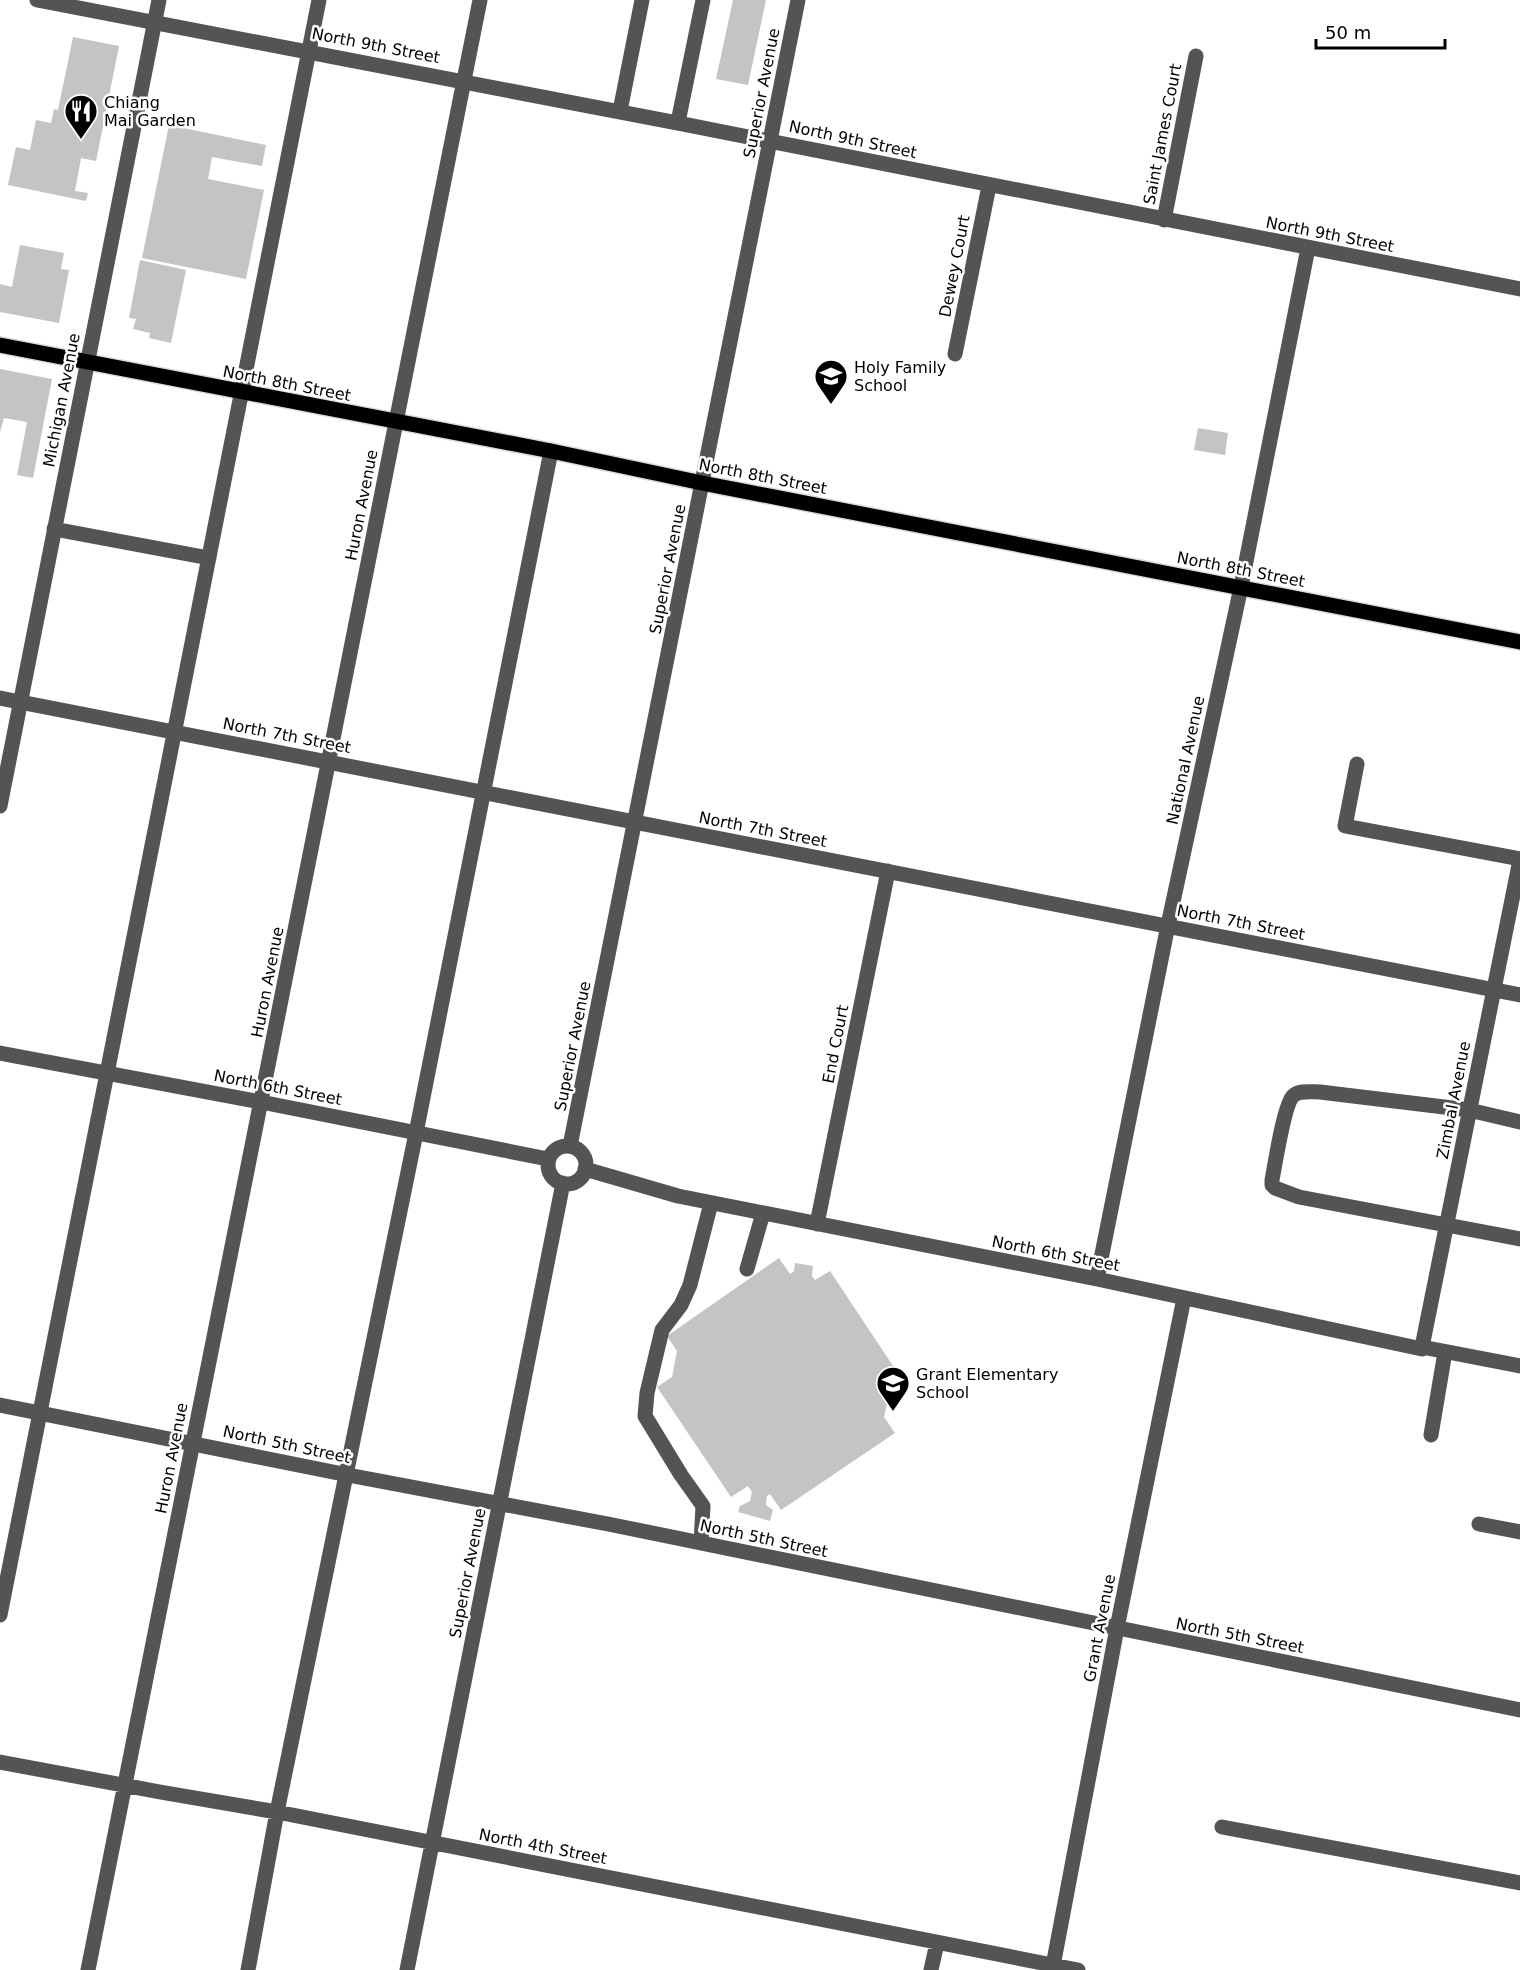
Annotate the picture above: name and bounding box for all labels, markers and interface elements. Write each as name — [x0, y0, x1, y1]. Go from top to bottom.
scale bar — [1316, 12, 1445, 50]
text: 50 m — [1325, 22, 1371, 43]
street label: North 9th Street — [310, 24, 442, 67]
street label: Superior Avenue — [740, 26, 783, 160]
street label: Saint James Court — [1140, 62, 1185, 206]
restaurant icon: Chiang Mai Garden — [63, 93, 99, 140]
place label: Chiang Mai Garden — [104, 93, 196, 130]
street label: North 9th Street — [787, 117, 919, 162]
street label: Dewey Court — [935, 213, 974, 319]
street label: North 9th Street — [1264, 213, 1396, 256]
street label: Michigan Avenue — [39, 331, 84, 469]
school or university icon: Holy Family School — [813, 358, 849, 405]
place label: Holy Family School — [854, 358, 946, 395]
street label: North 8th Street — [221, 362, 353, 405]
street label: Huron Avenue — [341, 448, 382, 562]
street label: North 8th Street — [697, 455, 829, 498]
street label: Superior Avenue — [646, 502, 689, 636]
street label: North 8th Street — [1175, 548, 1307, 591]
street label: National Avenue — [1163, 694, 1208, 826]
street label: North 7th Street — [221, 714, 353, 757]
street label: North 7th Street — [697, 808, 829, 851]
street label: North 7th Street — [1175, 901, 1307, 944]
street label: Huron Avenue — [247, 925, 288, 1039]
street label: Superior Avenue — [551, 979, 594, 1113]
street label: End Court — [819, 1003, 852, 1085]
street label: Zimbal Avenue — [1433, 1039, 1474, 1161]
street label: North 6th Street — [212, 1066, 344, 1109]
street label: North 6th Street — [990, 1232, 1122, 1275]
school or university icon: Grant Elementary School — [875, 1365, 911, 1412]
place label: Grant Elementary School — [916, 1365, 1058, 1402]
street label: Huron Avenue — [151, 1401, 192, 1515]
street label: North 5th Street — [221, 1422, 353, 1467]
street label: Superior Avenue — [446, 1506, 489, 1640]
street label: North 5th Street — [698, 1516, 830, 1561]
street label: Grant Avenue — [1080, 1572, 1119, 1684]
street label: North 5th Street — [1174, 1614, 1306, 1657]
street label: North 4th Street — [477, 1825, 609, 1868]

